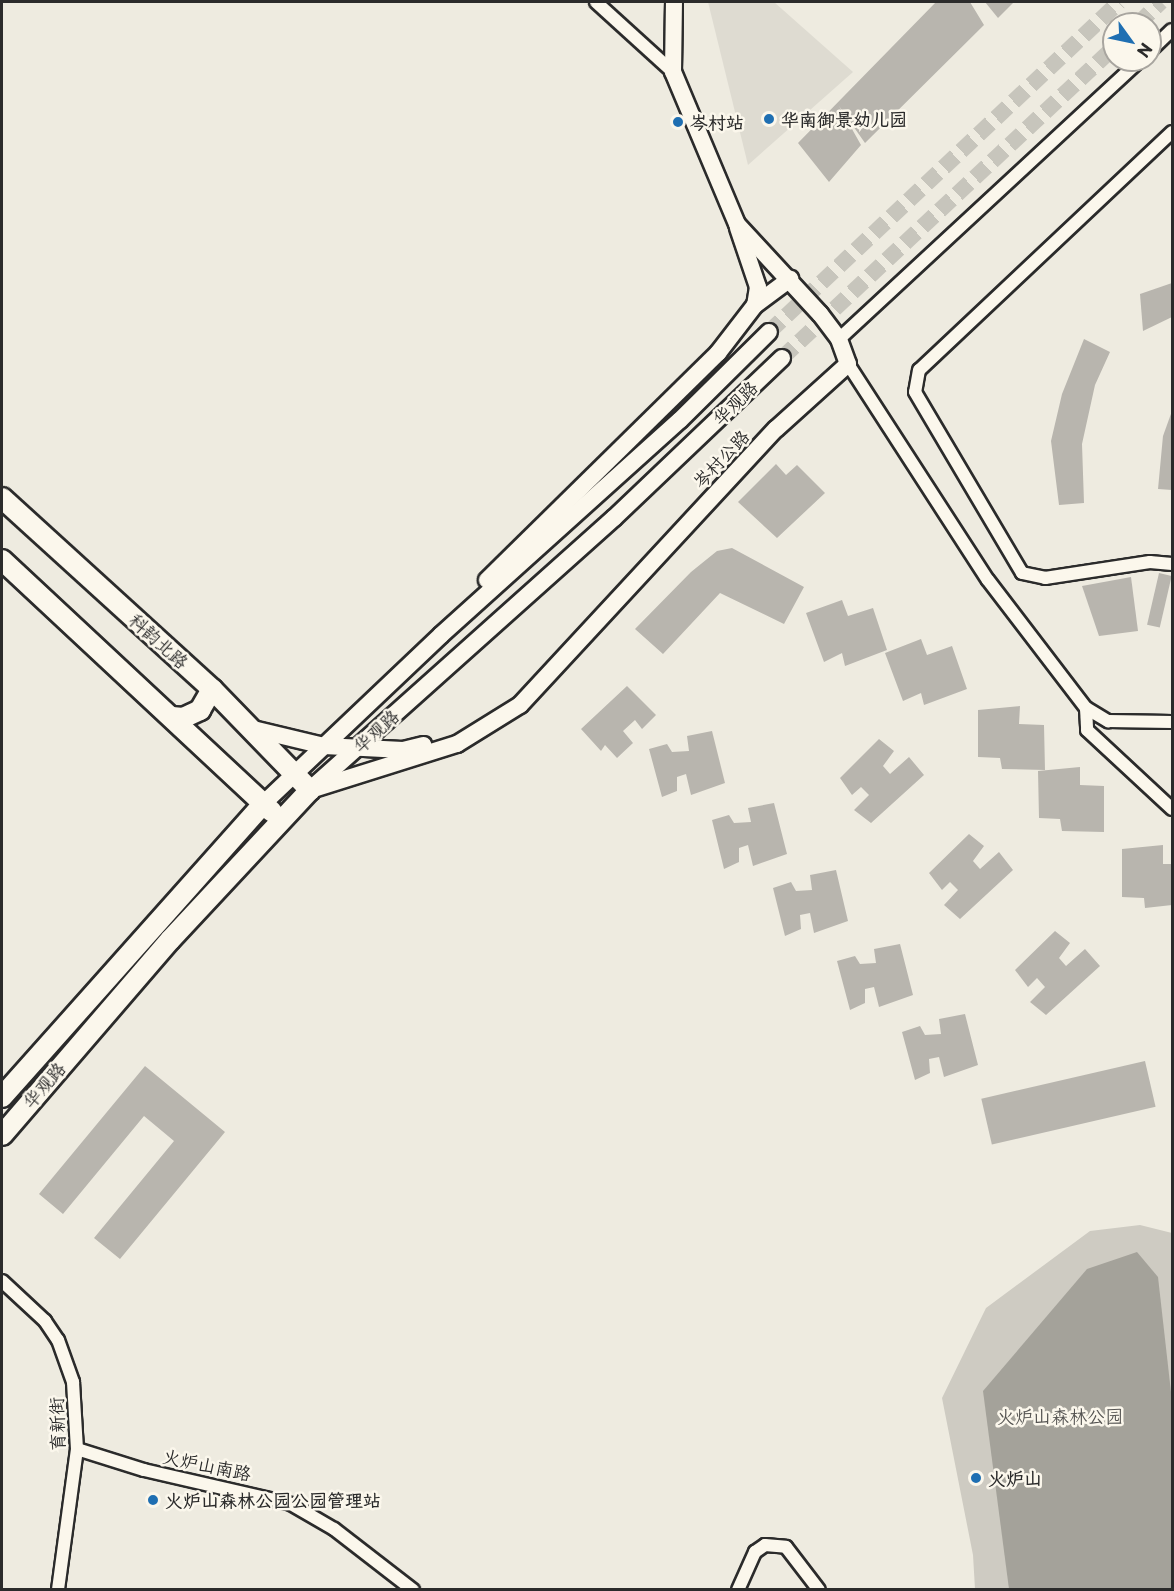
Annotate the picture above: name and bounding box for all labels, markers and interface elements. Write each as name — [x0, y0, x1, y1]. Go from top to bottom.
north arrow — [1102, 12, 1162, 72]
text: N — [1132, 39, 1159, 63]
place label: 华南御景幼儿园 — [781, 108, 907, 130]
place label: 岑村站 — [690, 111, 744, 133]
marker: 华南御景幼儿园 — [762, 112, 776, 126]
marker: 岑村站 — [671, 115, 685, 129]
street label: 华观路 — [708, 376, 762, 430]
street label: 岑村公路 — [689, 425, 753, 493]
street label: 科韵北路 — [125, 609, 193, 673]
street label: 华观路 — [349, 705, 403, 757]
street label: 华观路 — [18, 1058, 70, 1112]
street label: 育新街 — [45, 1397, 69, 1451]
park label: 火炉山森林公园 — [997, 1405, 1123, 1427]
street label: 火炉山南路 — [161, 1445, 253, 1485]
place label: 火炉山 — [988, 1467, 1042, 1489]
marker: 火炉山 — [969, 1471, 983, 1485]
place label: 火炉山森林公园公园管理站 — [165, 1489, 381, 1511]
marker: 火炉山森林公园公园管理站 — [146, 1493, 160, 1507]

